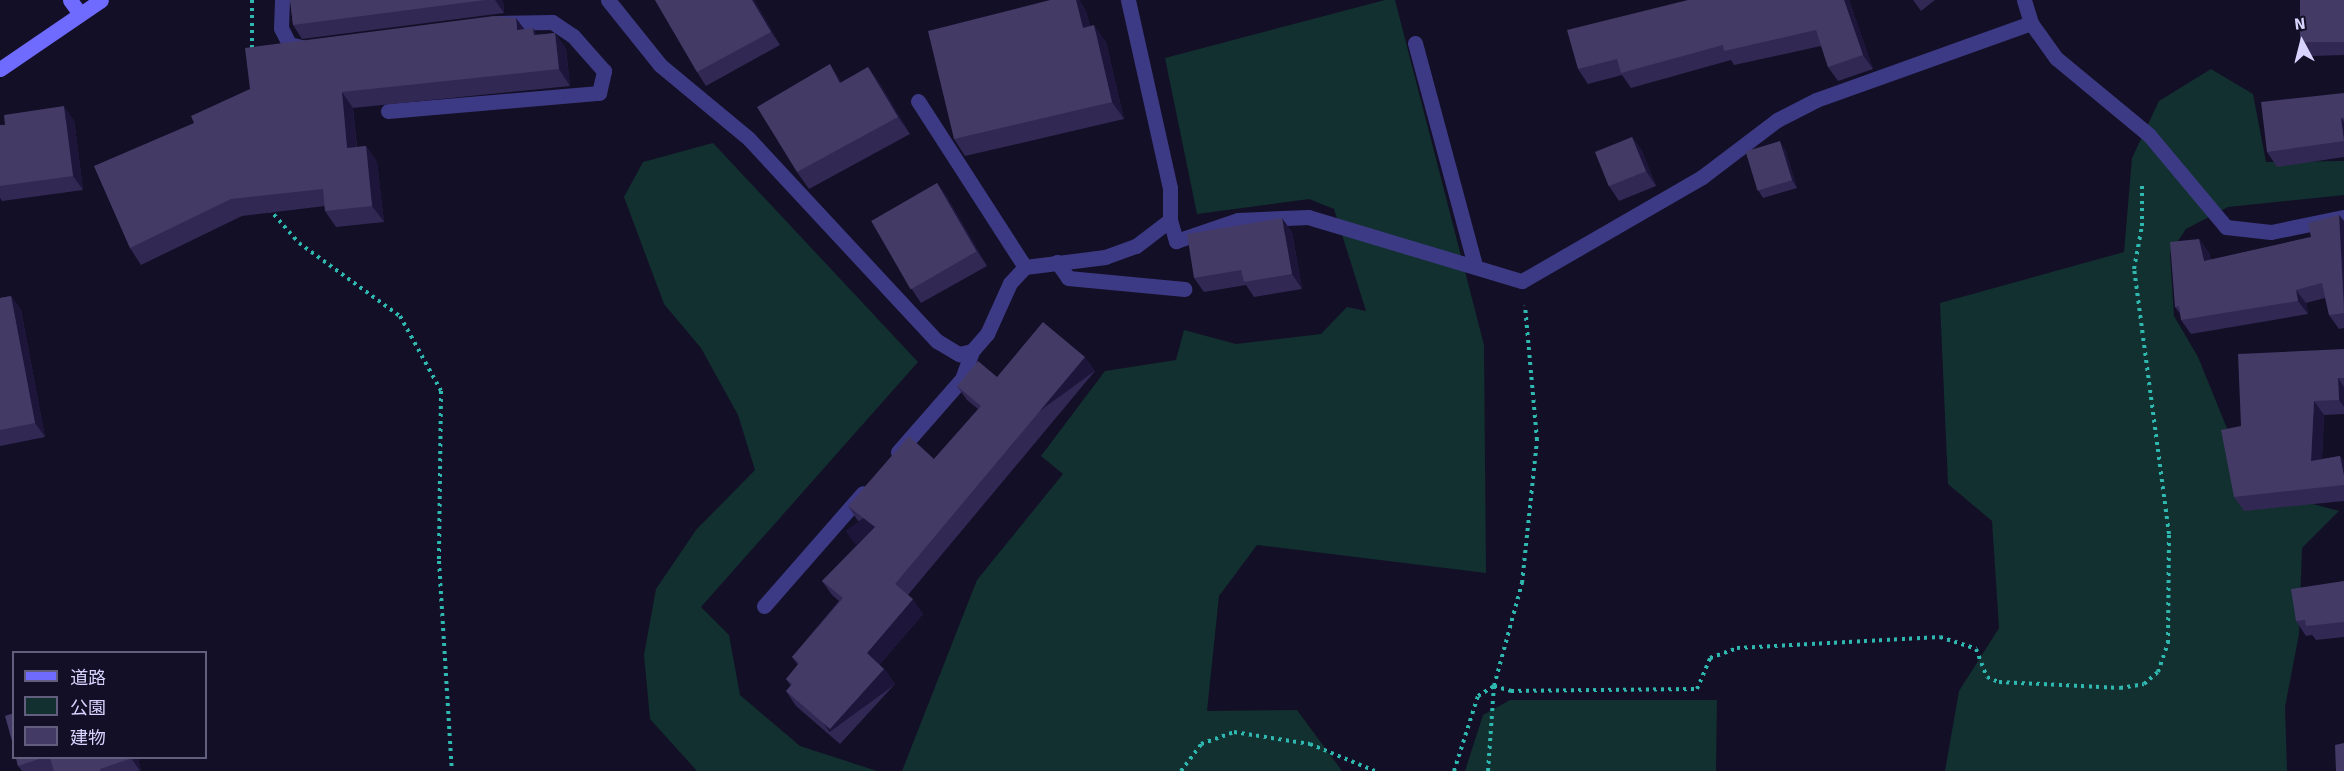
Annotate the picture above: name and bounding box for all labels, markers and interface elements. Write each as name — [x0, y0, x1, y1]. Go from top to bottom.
north arrow — [2272, 12, 2332, 72]
text: N — [2293, 14, 2307, 35]
legend — [12, 651, 207, 759]
text: 道路 — [70, 667, 106, 689]
text: 公園 — [70, 697, 106, 719]
text: 建物 — [70, 727, 106, 749]

